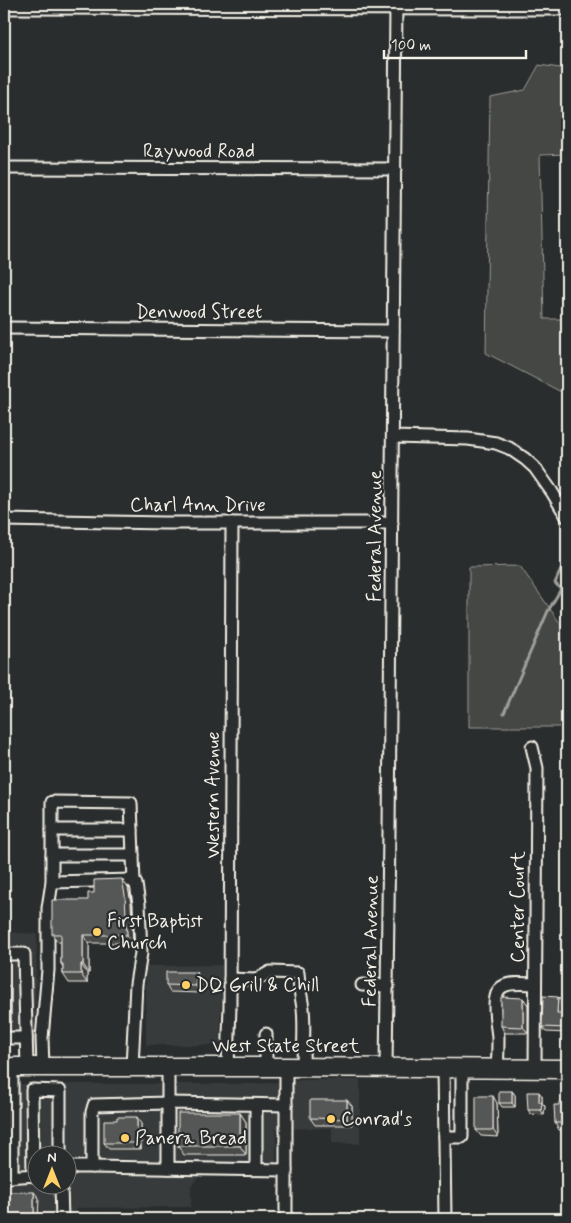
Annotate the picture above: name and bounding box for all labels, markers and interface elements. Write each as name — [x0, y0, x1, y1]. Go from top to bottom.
scale bar — [384, 28, 526, 60]
text: 100 m — [391, 36, 431, 56]
street label: Raywood Road — [143, 139, 255, 164]
street label: Denwood Street — [136, 300, 262, 325]
street label: Federal Avenue — [363, 470, 388, 602]
street label: Charl Ann Drive — [130, 493, 266, 518]
street label: Western Avenue — [201, 731, 226, 859]
street label: Center Court — [506, 851, 531, 963]
street label: Federal Avenue — [357, 875, 385, 1007]
place label: First Baptist Church — [107, 909, 203, 956]
marker: First Baptist Church — [91, 926, 103, 938]
place label: DQ Grill & Chill — [196, 973, 319, 998]
marker: DQ Grill & Chill — [180, 979, 192, 991]
street label: West State Street — [212, 1034, 360, 1059]
place label: Conrad's — [341, 1107, 413, 1132]
marker: Conrad's — [325, 1113, 337, 1125]
place label: Panera Bread — [135, 1126, 247, 1151]
marker: Panera Bread — [119, 1132, 131, 1144]
north arrow — [28, 1146, 78, 1196]
text: N — [47, 1149, 57, 1167]

